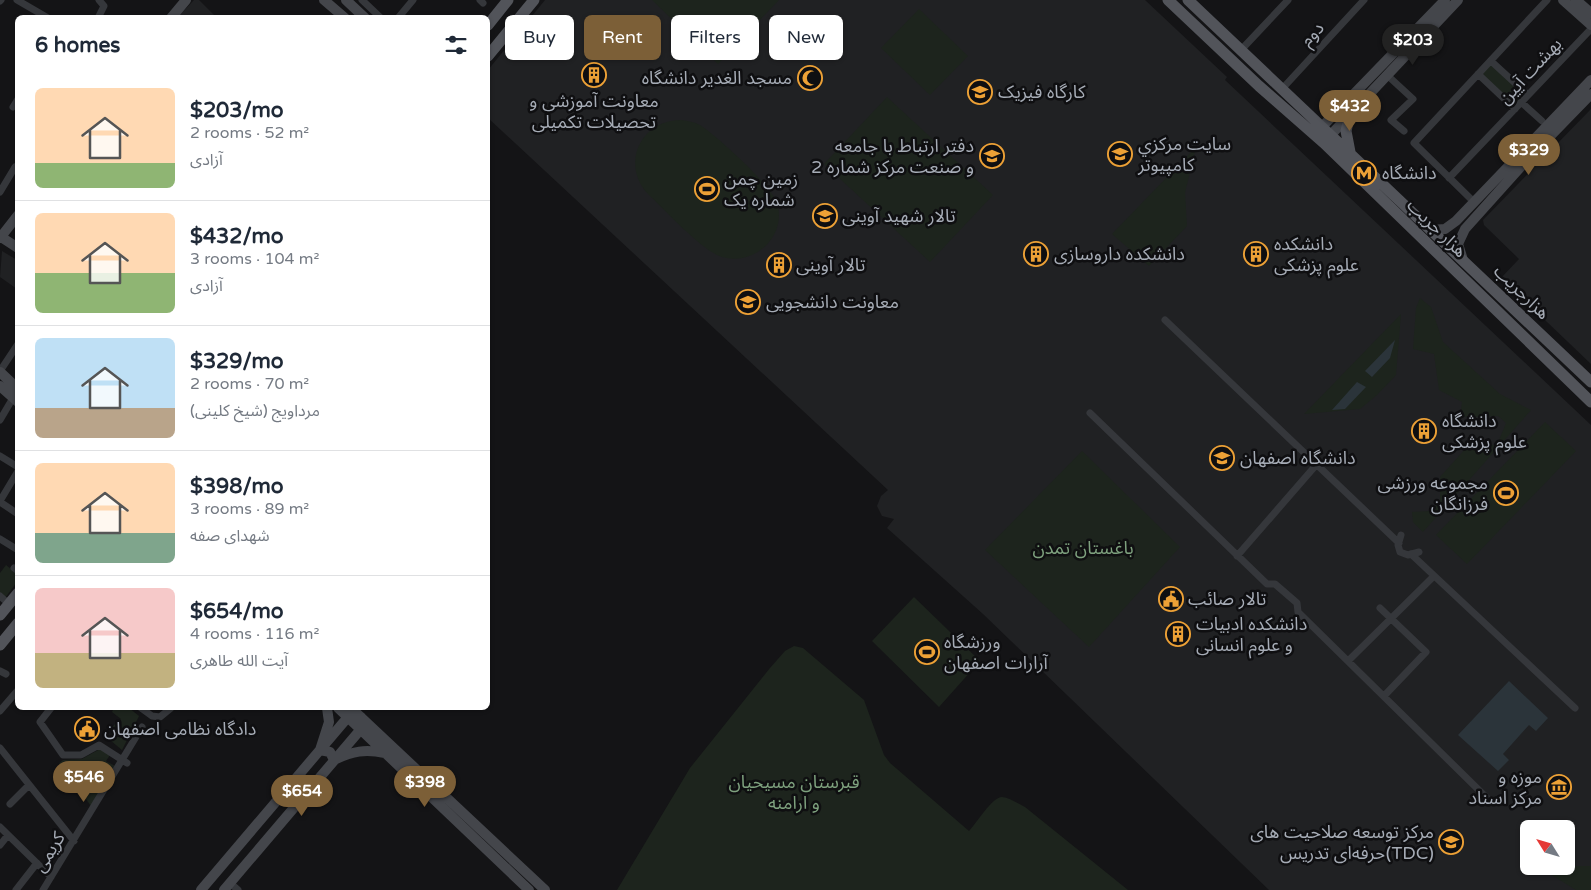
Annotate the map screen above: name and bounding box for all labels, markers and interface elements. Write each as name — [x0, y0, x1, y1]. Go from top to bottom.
chip: Buy — [505, 15, 574, 60]
chip: Rent — [584, 15, 661, 60]
chip: Filters — [671, 15, 759, 60]
chip: New — [769, 15, 843, 60]
street label: دوم — [1295, 17, 1331, 53]
pin: $203 — [1383, 23, 1443, 66]
text: $203 — [1393, 30, 1433, 50]
icon: filters — [442, 31, 470, 59]
text: 6 homes — [35, 33, 120, 58]
street label: بهشت آیین — [1494, 33, 1566, 109]
building icon: معاونت آموزشی و تحصیلات تکمیلی — [581, 62, 607, 88]
mosque icon: مسجد الغدیر دانشگاه — [797, 65, 823, 91]
place label: مسجد الغدیر دانشگاه — [642, 67, 792, 89]
school or university icon: کارگاه فیزیک — [967, 79, 993, 105]
place label: کارگاه فیزیک — [998, 81, 1086, 103]
place label: معاونت آموزشی و تحصیلات تکمیلی — [529, 90, 659, 133]
pin: $432 — [1320, 90, 1380, 132]
text: $432 — [1330, 96, 1370, 116]
text: $203/mo — [190, 98, 284, 123]
icon: home — [75, 108, 135, 168]
text: 2 rooms · 52 m² — [190, 123, 309, 143]
place label: سايت مرکزي کامپيوتر — [1137, 133, 1231, 176]
pin: $329 — [1499, 134, 1559, 176]
place label: دفتر ارتباط با جامعه و صنعت مرکز شماره 2 — [811, 135, 974, 178]
text: $329 — [1509, 140, 1549, 160]
school or university icon: سايت مرکزي کامپيوتر — [1107, 141, 1133, 167]
school or university icon: دفتر ارتباط با جامعه و صنعت مرکز شماره 2 — [979, 143, 1005, 169]
text: آزادی — [190, 150, 223, 170]
metro station icon: دانشگاه — [1351, 160, 1377, 186]
place label: دانشگاه — [1382, 162, 1437, 184]
place label: زمین چمن شماره یک — [724, 168, 798, 211]
sports icon: زمین چمن شماره یک — [694, 176, 720, 202]
street label: هزار جریب — [1402, 194, 1472, 262]
school or university icon: تالار شهید آوینی — [812, 203, 838, 229]
place label: تالار شهید آوینی — [842, 205, 956, 227]
text: $432/mo — [190, 224, 284, 249]
icon: home — [75, 233, 135, 293]
place label: دانشکده علوم پزشکی — [1274, 233, 1359, 279]
building icon: دانشکده داروسازی — [1023, 241, 1049, 267]
building icon: دانشکده علوم پزشکی — [1243, 241, 1269, 267]
place label: دانشکده داروسازی — [1054, 243, 1185, 265]
text: 3 rooms · 104 m² — [190, 249, 319, 269]
building icon: تالار آوینی — [766, 252, 792, 278]
place label: تالار آوینی — [796, 254, 865, 276]
street label: هزارجریب — [1489, 260, 1555, 324]
text: آزادی — [190, 276, 223, 296]
school or university icon: معاونت دانشجویی — [735, 289, 761, 315]
place label: معاونت دانشجویی — [766, 291, 899, 313]
text: $329/mo — [190, 349, 284, 374]
icon: home — [75, 358, 135, 418]
text: 2 rooms · 70 m² — [190, 374, 309, 394]
text: مرداویج (شیخ کلینی) — [190, 401, 320, 421]
place label: دانشگاه علوم پزشکی — [1442, 410, 1527, 456]
building icon: دانشگاه علوم پزشکی — [1411, 418, 1437, 444]
school or university icon: دانشگاه اصفهان — [1209, 445, 1235, 471]
place label: دانشگاه اصفهان — [1240, 447, 1356, 469]
place label: مجموعه ورزشی فرزانگان — [1378, 472, 1488, 515]
text: $398/mo — [190, 474, 284, 499]
sports icon: مجموعه ورزشی فرزانگان — [1493, 480, 1519, 506]
icon: home — [75, 483, 135, 543]
text: 3 rooms · 89 m² — [190, 499, 309, 519]
text: شهدای صفه — [190, 526, 269, 546]
park label: باغستان تمدن — [1032, 537, 1134, 559]
public building icon: تالار صائب — [1158, 586, 1184, 612]
place label: تالار صائب — [1188, 588, 1266, 610]
text: $654/mo — [190, 599, 284, 624]
icon: home — [75, 608, 135, 668]
place label: دانشکده ادبیات و علوم انسانی — [1196, 613, 1307, 659]
building icon: دانشکده ادبیات و علوم انسانی — [1165, 621, 1191, 647]
text: 4 rooms · 116 m² — [190, 624, 319, 644]
place label: ورزشگاه آرارات اصفهان — [944, 631, 1049, 674]
sports icon: ورزشگاه آرارات اصفهان — [914, 639, 940, 665]
text: آیت الله طاهری — [190, 651, 288, 671]
public building icon: دادگاه نظامی اصفهان — [74, 716, 100, 742]
place label: دادگاه نظامی اصفهان — [104, 718, 256, 740]
pin: $546 — [54, 760, 114, 803]
pin: $398 — [395, 766, 455, 808]
place label: موزه و مرکز اسناد — [1469, 766, 1542, 809]
text: $546 — [64, 767, 104, 787]
park label: قبرستان مسیحیان و ارامنه — [728, 771, 860, 814]
text: $398 — [405, 772, 445, 792]
pin: $654 — [272, 774, 332, 817]
museum icon: موزه و مرکز اسناد — [1546, 774, 1572, 800]
text: $654 — [282, 781, 322, 801]
north arrow — [1520, 820, 1575, 875]
map controls — [1520, 820, 1575, 875]
place label: مرکز توسعه صلاحیت های حرفه‌ای تدریس(TDC) — [1250, 821, 1434, 864]
street label: کریمی — [28, 827, 70, 876]
school or university icon: مرکز توسعه صلاحیت های حرفه‌ای تدریس(TDC) — [1438, 829, 1464, 855]

